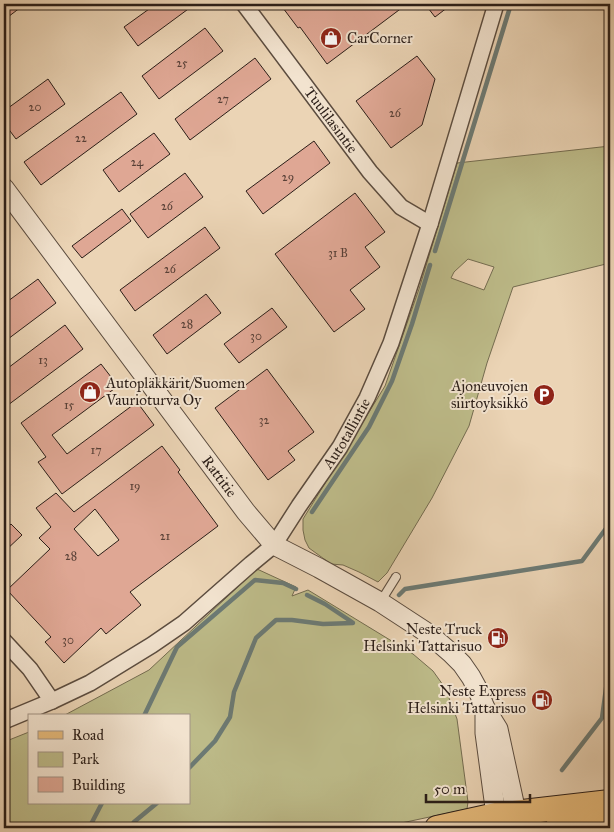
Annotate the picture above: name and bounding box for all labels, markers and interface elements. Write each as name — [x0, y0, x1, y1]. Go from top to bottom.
shop icon: CarCorner — [319, 26, 343, 50]
place label: CarCorner — [347, 29, 413, 47]
house number: 25 — [176, 56, 188, 70]
street label: Tuulilasintie — [300, 83, 362, 157]
house number: 27 — [217, 92, 229, 106]
house number: 20 — [29, 100, 41, 114]
house number: 26 — [389, 106, 402, 120]
house number: 22 — [75, 131, 87, 145]
house number: 24 — [131, 155, 144, 169]
house number: 29 — [282, 170, 294, 184]
house number: 26 — [161, 199, 174, 213]
house number: 31 B — [328, 246, 348, 260]
house number: 26 — [164, 262, 177, 276]
house number: 28 — [181, 317, 193, 331]
house number: 30 — [250, 329, 262, 343]
house number: 13 — [38, 353, 48, 367]
place label: Autopläkkärit/Suomen Vaurioturva Oy — [105, 374, 245, 409]
place label: Ajoneuvojen siirtoyksikkö — [450, 377, 528, 412]
shop icon: Autopläkkärit/Suomen Vaurioturva Oy — [78, 380, 102, 404]
parking icon: Ajoneuvojen siirtoyksikkö — [532, 383, 556, 407]
street label: Autotallintie — [318, 395, 374, 473]
house number: 15 — [64, 398, 75, 412]
house number: 32 — [259, 413, 269, 427]
house number: 17 — [90, 443, 102, 457]
street label: Rattitie — [198, 452, 241, 501]
house number: 19 — [129, 479, 141, 493]
house number: 21 — [160, 529, 171, 543]
house number: 28 — [65, 549, 77, 563]
place label: Neste Truck Helsinki Tattarisuo — [363, 620, 482, 655]
fuel station icon: Neste Truck Helsinki Tattarisuo — [486, 626, 510, 650]
house number: 30 — [62, 633, 74, 647]
place label: Neste Express Helsinki Tattarisuo — [407, 682, 526, 717]
fuel station icon: Neste Express Helsinki Tattarisuo — [530, 688, 554, 712]
legend — [28, 714, 190, 804]
text: Road — [72, 726, 104, 744]
text: Park — [72, 750, 99, 768]
scale bar — [426, 772, 530, 804]
text: Building — [72, 776, 126, 794]
text: 50 m — [434, 780, 466, 798]

